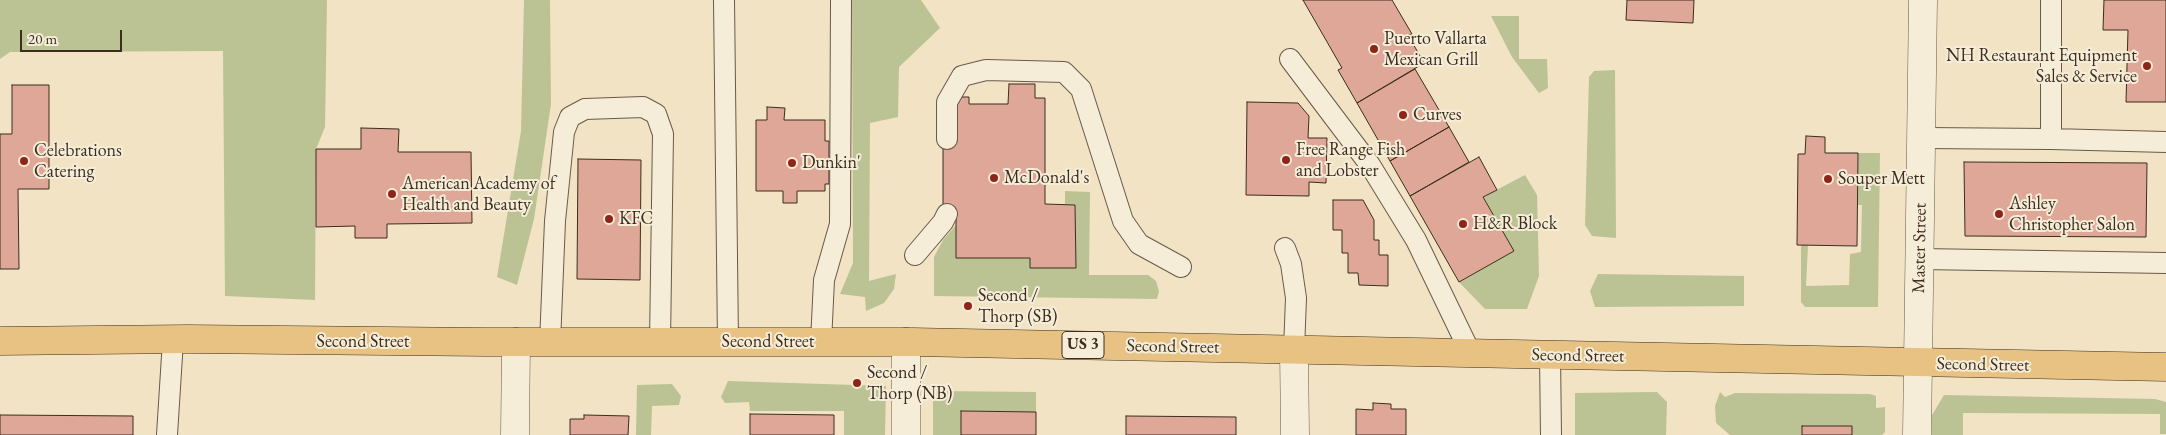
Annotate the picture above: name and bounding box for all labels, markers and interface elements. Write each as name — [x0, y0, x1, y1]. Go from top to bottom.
scale bar — [22, 20, 125, 52]
place label: Puerto Vallarta Mexican Grill — [1384, 28, 1487, 70]
text: 20 m — [28, 29, 57, 48]
marker: Puerto Vallarta Mexican Grill — [1368, 43, 1380, 55]
place label: NH Restaurant Equipment Sales & Service — [1946, 45, 2137, 88]
marker: NH Restaurant Equipment Sales & Service — [2141, 60, 2153, 72]
place label: Curves — [1413, 104, 1462, 126]
marker: Curves — [1397, 109, 1409, 121]
place label: Free Range Fish and Lobster — [1296, 139, 1405, 182]
place label: Celebrations Catering — [34, 140, 122, 182]
place label: Dunkin' — [802, 152, 861, 174]
marker: Free Range Fish and Lobster — [1280, 154, 1292, 166]
marker: Celebrations Catering — [18, 155, 30, 167]
marker: Dunkin' — [786, 157, 798, 169]
place label: McDonald's — [1004, 167, 1089, 189]
place label: Souper Mett — [1838, 168, 1925, 190]
marker: McDonald's — [988, 172, 1000, 184]
place label: American Academy of Health and Beauty — [402, 173, 555, 215]
marker: Souper Mett — [1822, 173, 1834, 185]
marker: American Academy of Health and Beauty — [386, 188, 398, 200]
place label: Ashley Christopher Salon — [2009, 193, 2135, 235]
street label: Master Street — [1908, 202, 1932, 294]
place label: KFC — [619, 208, 653, 230]
marker: Ashley Christopher Salon — [1993, 208, 2005, 220]
marker: KFC — [603, 213, 615, 225]
place label: H&R Block — [1473, 213, 1557, 235]
marker: H&R Block — [1457, 218, 1469, 230]
place label: Second / Thorp (SB) — [978, 285, 1057, 328]
marker: Second / Thorp (SB) — [962, 300, 974, 312]
street label: Second Street — [317, 331, 409, 353]
street label: Second Street — [722, 331, 814, 353]
road number: US 3 — [1062, 332, 1104, 358]
street label: Second Street — [1126, 335, 1220, 359]
street label: Second Street — [1531, 344, 1625, 368]
street label: Second Street — [1936, 353, 2030, 377]
place label: Second / Thorp (NB) — [867, 362, 952, 404]
marker: Second / Thorp (NB) — [851, 377, 863, 389]

